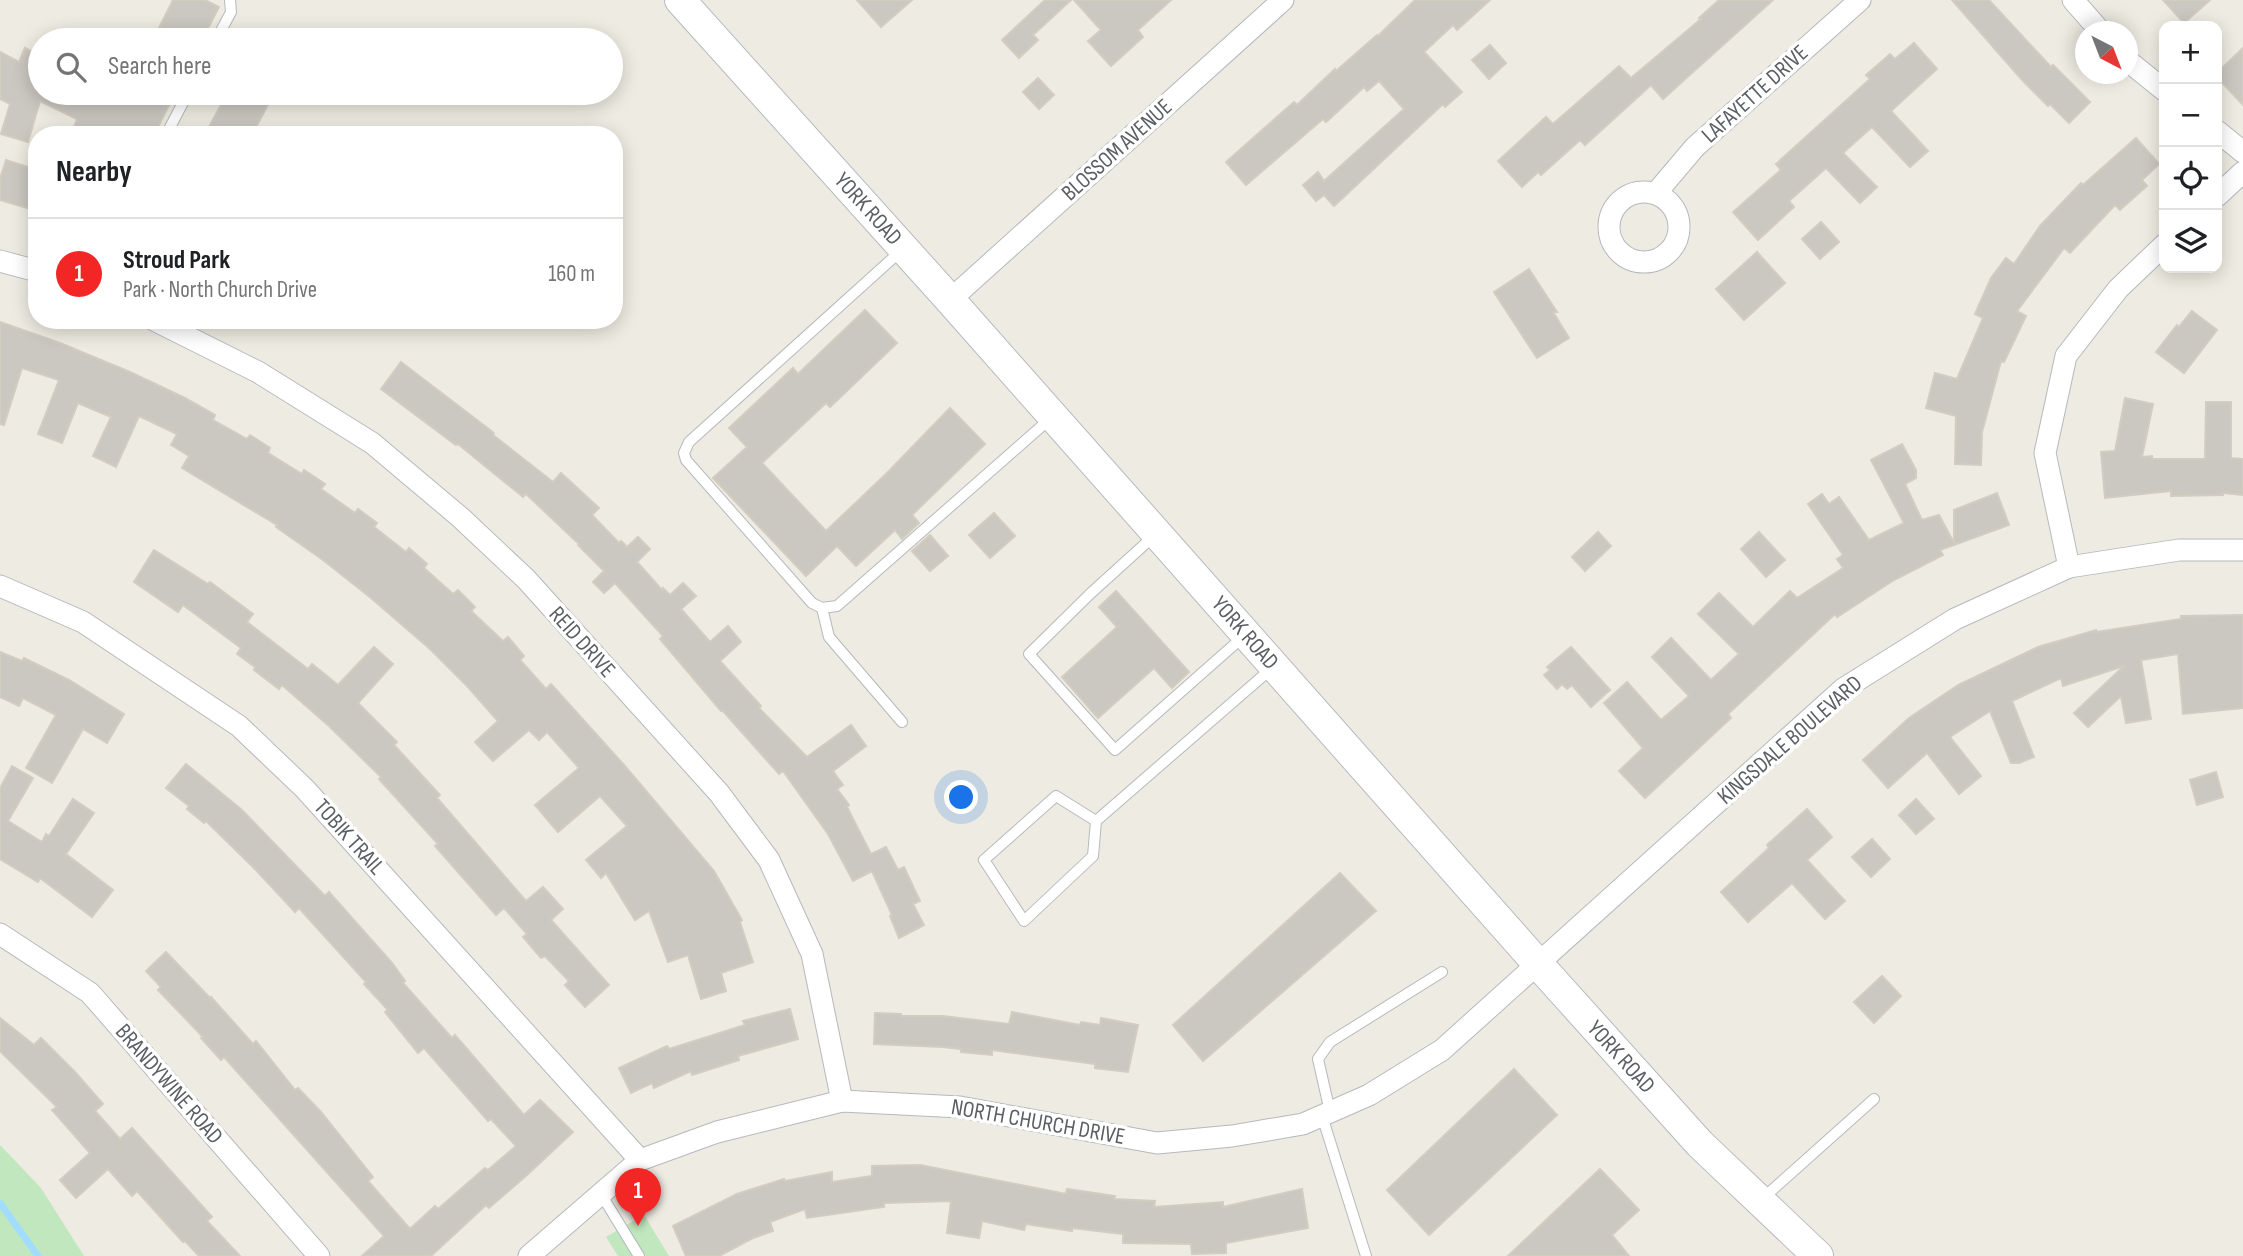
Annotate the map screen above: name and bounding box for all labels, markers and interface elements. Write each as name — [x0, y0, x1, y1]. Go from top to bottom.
north arrow — [2075, 21, 2138, 84]
map controls — [2159, 21, 2222, 273]
button: + — [2159, 21, 2222, 84]
search box — [28, 28, 623, 105]
street label: LAFAYETTE DRIVE — [1696, 39, 1814, 149]
icon: search — [52, 48, 90, 86]
text: Search here — [108, 51, 211, 82]
button: − — [2159, 84, 2222, 147]
street label: BLOSSOM AVENUE — [1056, 93, 1178, 207]
button: locate — [2159, 147, 2222, 210]
text: Nearby — [56, 154, 132, 190]
street label: YORK ROAD — [828, 167, 908, 251]
button: layers — [2159, 210, 2222, 273]
text: Stroud Park — [123, 245, 230, 276]
text: 1 — [74, 260, 84, 288]
text: 160 m — [548, 260, 595, 288]
text: Park · North Church Drive — [123, 276, 317, 304]
street label: YORK ROAD — [1206, 591, 1284, 675]
street label: REID DRIVE — [543, 601, 621, 683]
street label: KINGSDALE BOULEVARD — [1712, 669, 1868, 811]
your location — [944, 780, 978, 814]
street label: TOBIK TRAIL — [308, 793, 391, 881]
street label: YORK ROAD — [1581, 1015, 1661, 1099]
street label: BRANDYWINE ROAD — [109, 1018, 229, 1150]
street label: NORTH CHURCH DRIVE — [949, 1093, 1127, 1151]
pin: 1 — [615, 1168, 661, 1226]

